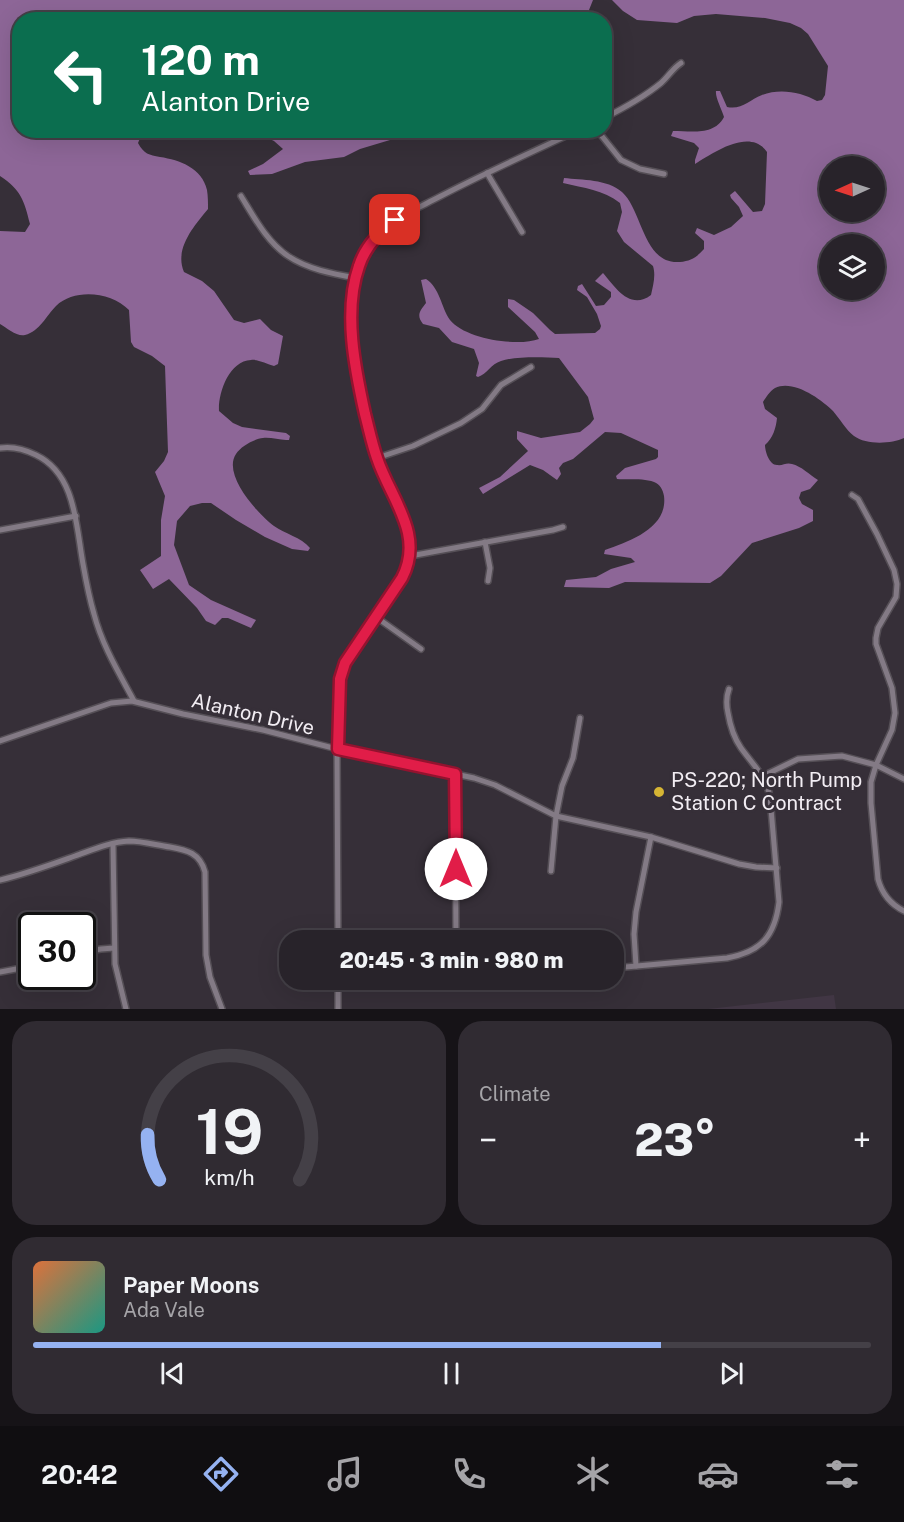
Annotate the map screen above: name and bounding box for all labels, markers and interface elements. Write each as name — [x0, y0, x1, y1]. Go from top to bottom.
text: 120 m — [141, 35, 260, 84]
icon: left — [42, 36, 120, 114]
text: Alanton Drive — [141, 85, 310, 117]
north arrow — [819, 156, 885, 222]
map controls — [819, 156, 885, 300]
pin — [369, 194, 420, 245]
icon: arrive — [378, 203, 411, 236]
button: layers — [819, 234, 885, 300]
street label: Alanton Drive — [189, 688, 317, 740]
place label: PS-220; North Pump Station C Contract — [671, 768, 862, 815]
marker: PS-220; North Pump Station C Contract — [652, 785, 666, 799]
position arrow — [424, 837, 488, 901]
speed limit sign: 30 — [18, 912, 96, 990]
text: 20:45 · 3 min · 980 m — [339, 947, 564, 973]
text: Climate — [479, 1082, 551, 1106]
text: 19 — [195, 1095, 263, 1168]
text: 23° — [634, 1113, 716, 1166]
text: − — [479, 1121, 497, 1159]
text: + — [853, 1121, 871, 1159]
text: km/h — [204, 1165, 254, 1190]
text: Paper Moons — [123, 1272, 259, 1298]
text: Ada Vale — [123, 1298, 205, 1322]
icon: previous — [156, 1357, 189, 1390]
icon: pause — [435, 1357, 468, 1390]
icon: next — [715, 1357, 748, 1390]
icon: directions — [200, 1453, 242, 1495]
icon: music — [324, 1453, 366, 1495]
icon: phone — [448, 1453, 490, 1495]
icon: climate — [572, 1453, 614, 1495]
icon: car — [697, 1453, 739, 1495]
icon: filters — [821, 1453, 863, 1495]
text: 20:42 — [41, 1458, 118, 1490]

